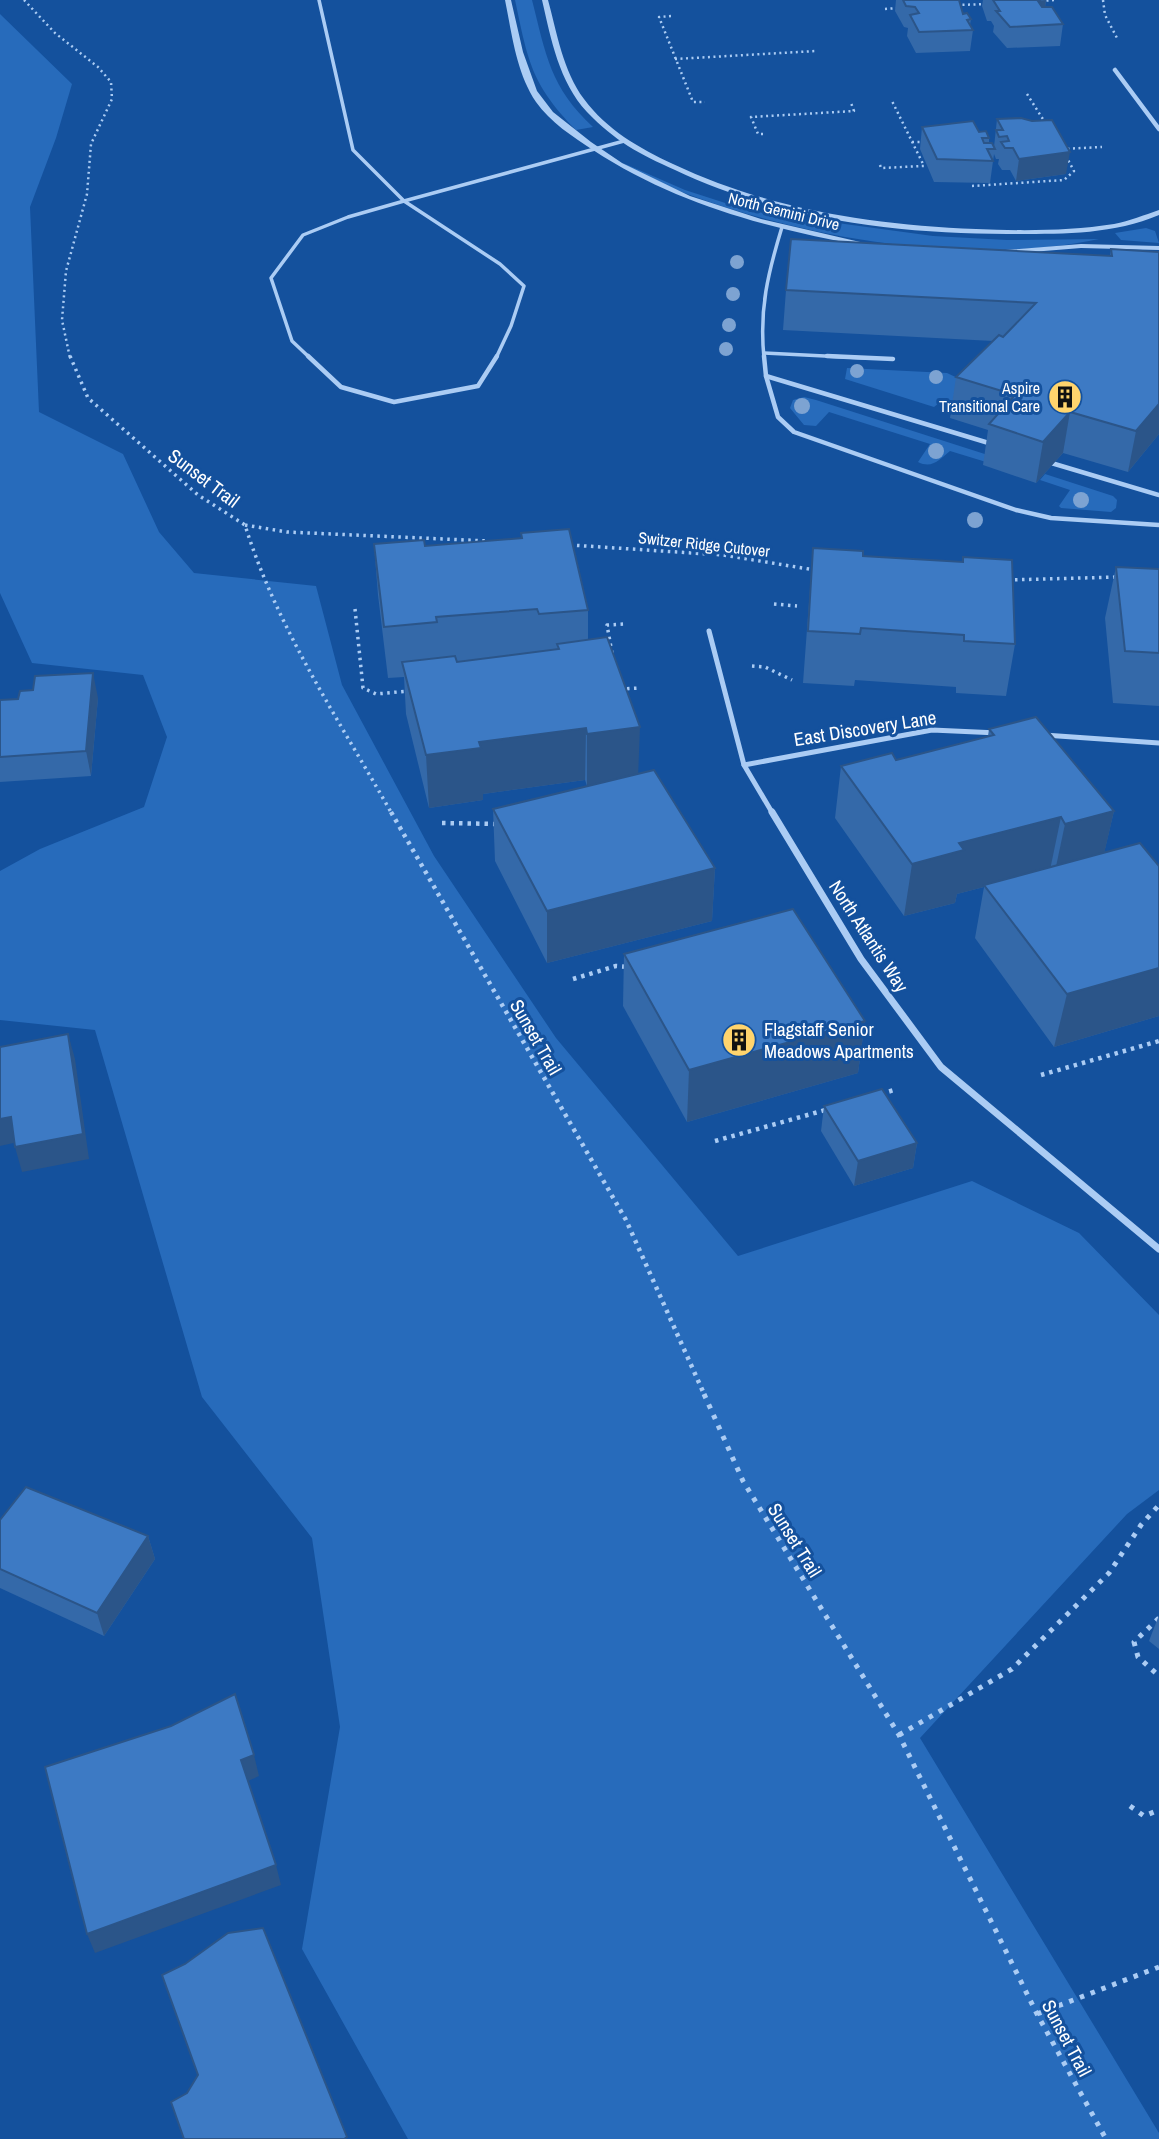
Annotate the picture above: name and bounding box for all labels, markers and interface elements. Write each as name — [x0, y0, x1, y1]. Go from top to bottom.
street label: North Gemini Drive — [726, 187, 842, 235]
place label: Aspire Transitional Care — [939, 377, 1040, 417]
building icon: Aspire Transitional Care — [1046, 378, 1084, 416]
street label: Sunset Trail — [163, 443, 245, 513]
street label: Switzer Ridge Cutover — [637, 526, 771, 562]
street label: East Discovery Lane — [792, 704, 938, 752]
street label: North Atlantis Way — [823, 875, 915, 997]
street label: Sunset Trail — [504, 994, 568, 1080]
place label: Flagstaff Senior Meadows Apartments — [764, 1016, 914, 1064]
building icon: Flagstaff Senior Meadows Apartments — [720, 1021, 758, 1059]
street label: Sunset Trail — [762, 1498, 828, 1582]
street label: Sunset Trail — [1036, 1995, 1098, 2081]

